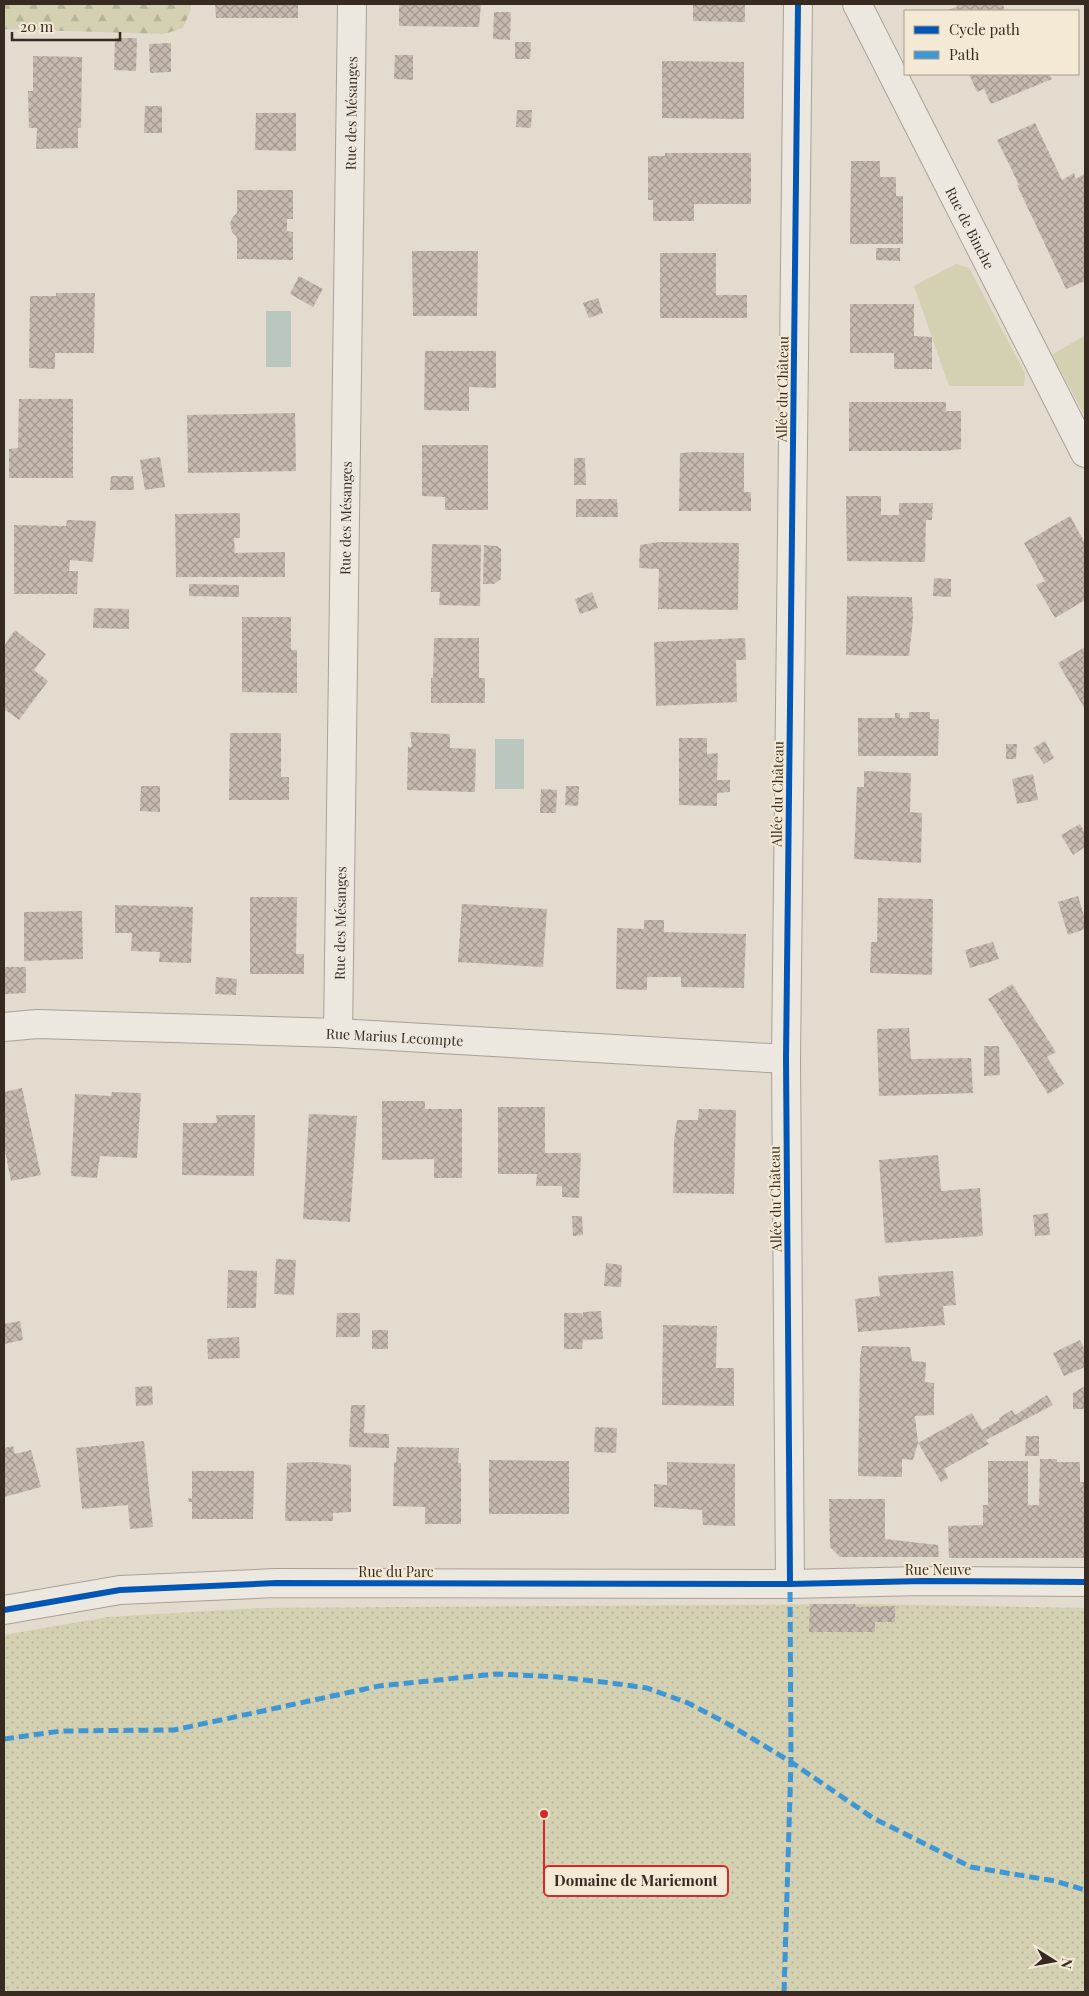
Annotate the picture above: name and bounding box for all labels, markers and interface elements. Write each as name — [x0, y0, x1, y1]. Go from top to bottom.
scale bar — [12, 10, 120, 42]
legend — [904, 10, 1079, 75]
text: 20 m — [20, 16, 54, 36]
text: Cycle path — [949, 19, 1020, 39]
text: Path — [949, 44, 979, 64]
street label: Rue des Mésanges — [340, 56, 361, 170]
street label: Rue de Binche — [942, 183, 999, 272]
street label: Allée du Château — [772, 336, 792, 443]
street label: Rue des Mésanges — [335, 461, 355, 575]
street label: Allée du Château — [767, 741, 787, 848]
street label: Rue des Mésanges — [329, 866, 350, 980]
street label: Rue Marius Lecompte — [326, 1023, 464, 1050]
street label: Allée du Château — [765, 1146, 785, 1253]
street label: Rue Neuve — [905, 1560, 971, 1579]
street label: Rue du Parc — [358, 1562, 434, 1581]
callout: Domaine de Mariemont — [544, 1866, 728, 1896]
text: Domaine de Mariemont — [554, 1870, 719, 1890]
north arrow — [1029, 1936, 1079, 1986]
text: N — [1057, 1957, 1078, 1970]

